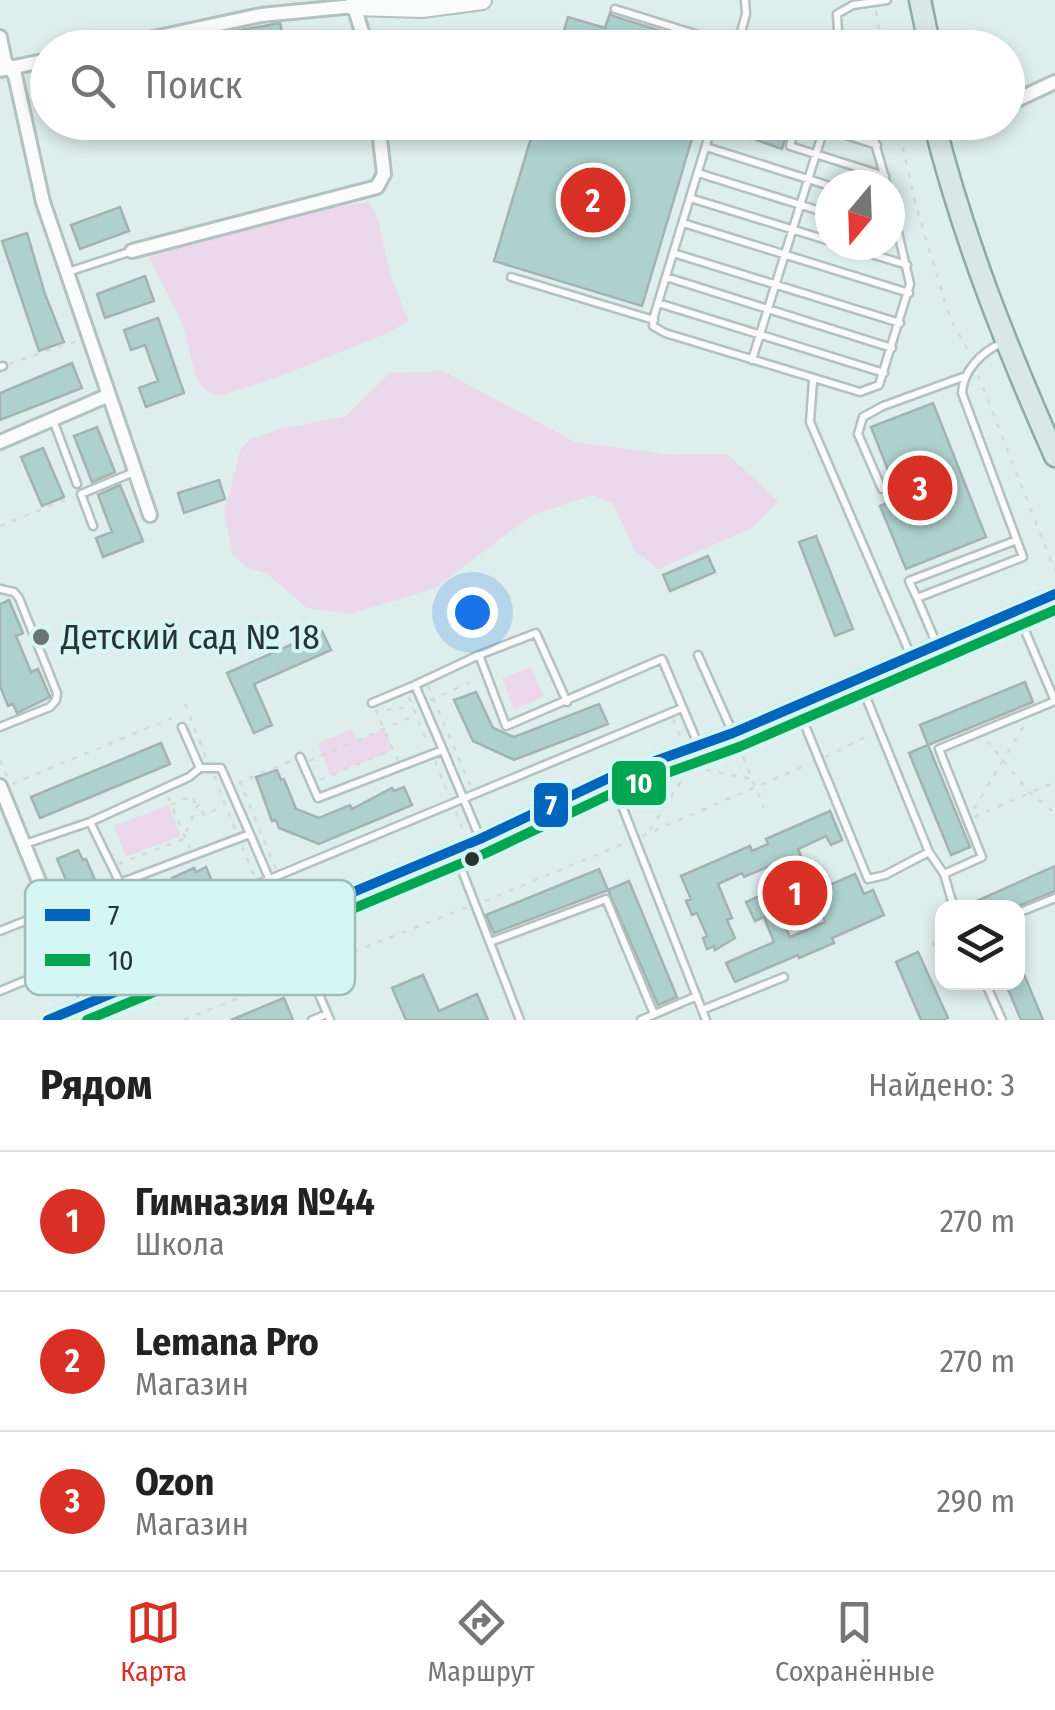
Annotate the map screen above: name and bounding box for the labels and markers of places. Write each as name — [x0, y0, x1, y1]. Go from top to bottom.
pin: 2 — [560, 162, 626, 238]
pin: 3 — [888, 450, 952, 526]
place label: Детский сад № 18 — [60, 616, 320, 658]
marker: Детский сад № 18 — [30, 626, 52, 648]
unlabelled marker — [462, 849, 482, 869]
pin: 1 — [762, 856, 828, 930]

